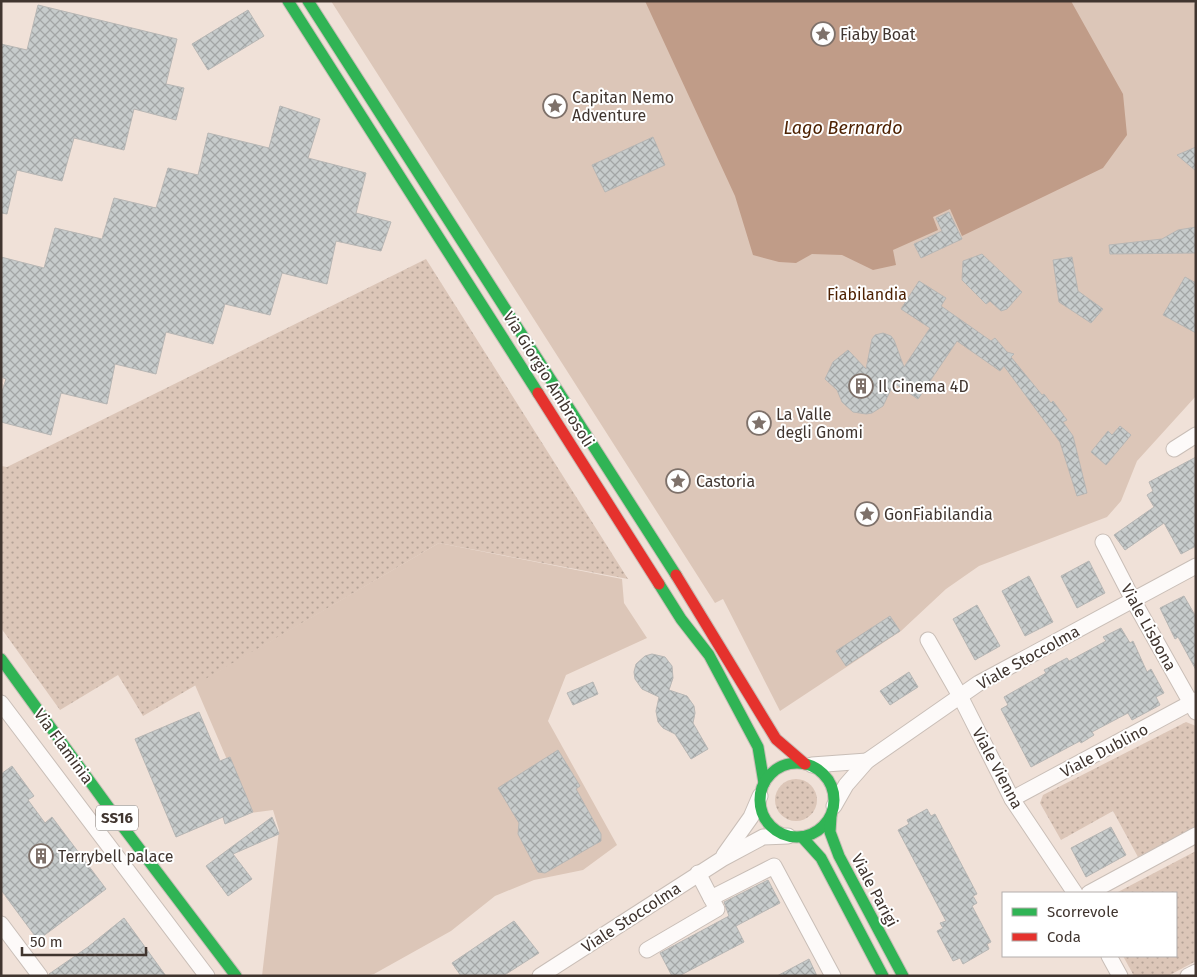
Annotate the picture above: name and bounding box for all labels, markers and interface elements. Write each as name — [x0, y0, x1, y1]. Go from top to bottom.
place icon: Fiaby Boat — [810, 21, 836, 47]
place label: Fiaby Boat — [840, 25, 916, 44]
place label: Capitan Nemo Adventure — [572, 88, 674, 125]
place icon: Capitan Nemo Adventure — [542, 93, 568, 119]
water label: Lago Bernardo — [783, 117, 903, 139]
park label: Fiabilandia — [827, 285, 907, 304]
street label: Via Giorgio Ambrosoli — [499, 308, 598, 450]
building icon: Il Cinema 4D — [848, 373, 874, 399]
place label: Il Cinema 4D — [878, 377, 969, 396]
place label: La Valle degli Gnomi — [776, 405, 863, 442]
place icon: La Valle degli Gnomi — [746, 410, 772, 436]
place icon: Castoria — [665, 468, 691, 494]
place label: Castoria — [696, 472, 755, 491]
place icon: GonFiabilandia — [854, 501, 880, 527]
place label: GonFiabilandia — [884, 505, 993, 524]
street label: Viale Lisbona — [1117, 580, 1180, 674]
street label: Viale Stoccolma — [974, 621, 1083, 693]
street label: Via Flaminia — [30, 705, 97, 788]
street label: Viale Dublino — [1057, 719, 1151, 781]
street label: Viale Vienna — [968, 724, 1027, 812]
road number: SS16 — [96, 806, 138, 830]
building icon: Terrybell palace — [28, 843, 54, 869]
place label: Terrybell palace — [58, 847, 173, 866]
street label: Viale Parigi — [847, 850, 902, 930]
street label: Viale Stoccolma — [578, 878, 684, 956]
legend — [1002, 892, 1177, 957]
text: Scorrevole — [1047, 903, 1119, 921]
scale bar — [22, 924, 146, 956]
text: Coda — [1047, 928, 1081, 946]
text: 50 m — [30, 933, 63, 951]

